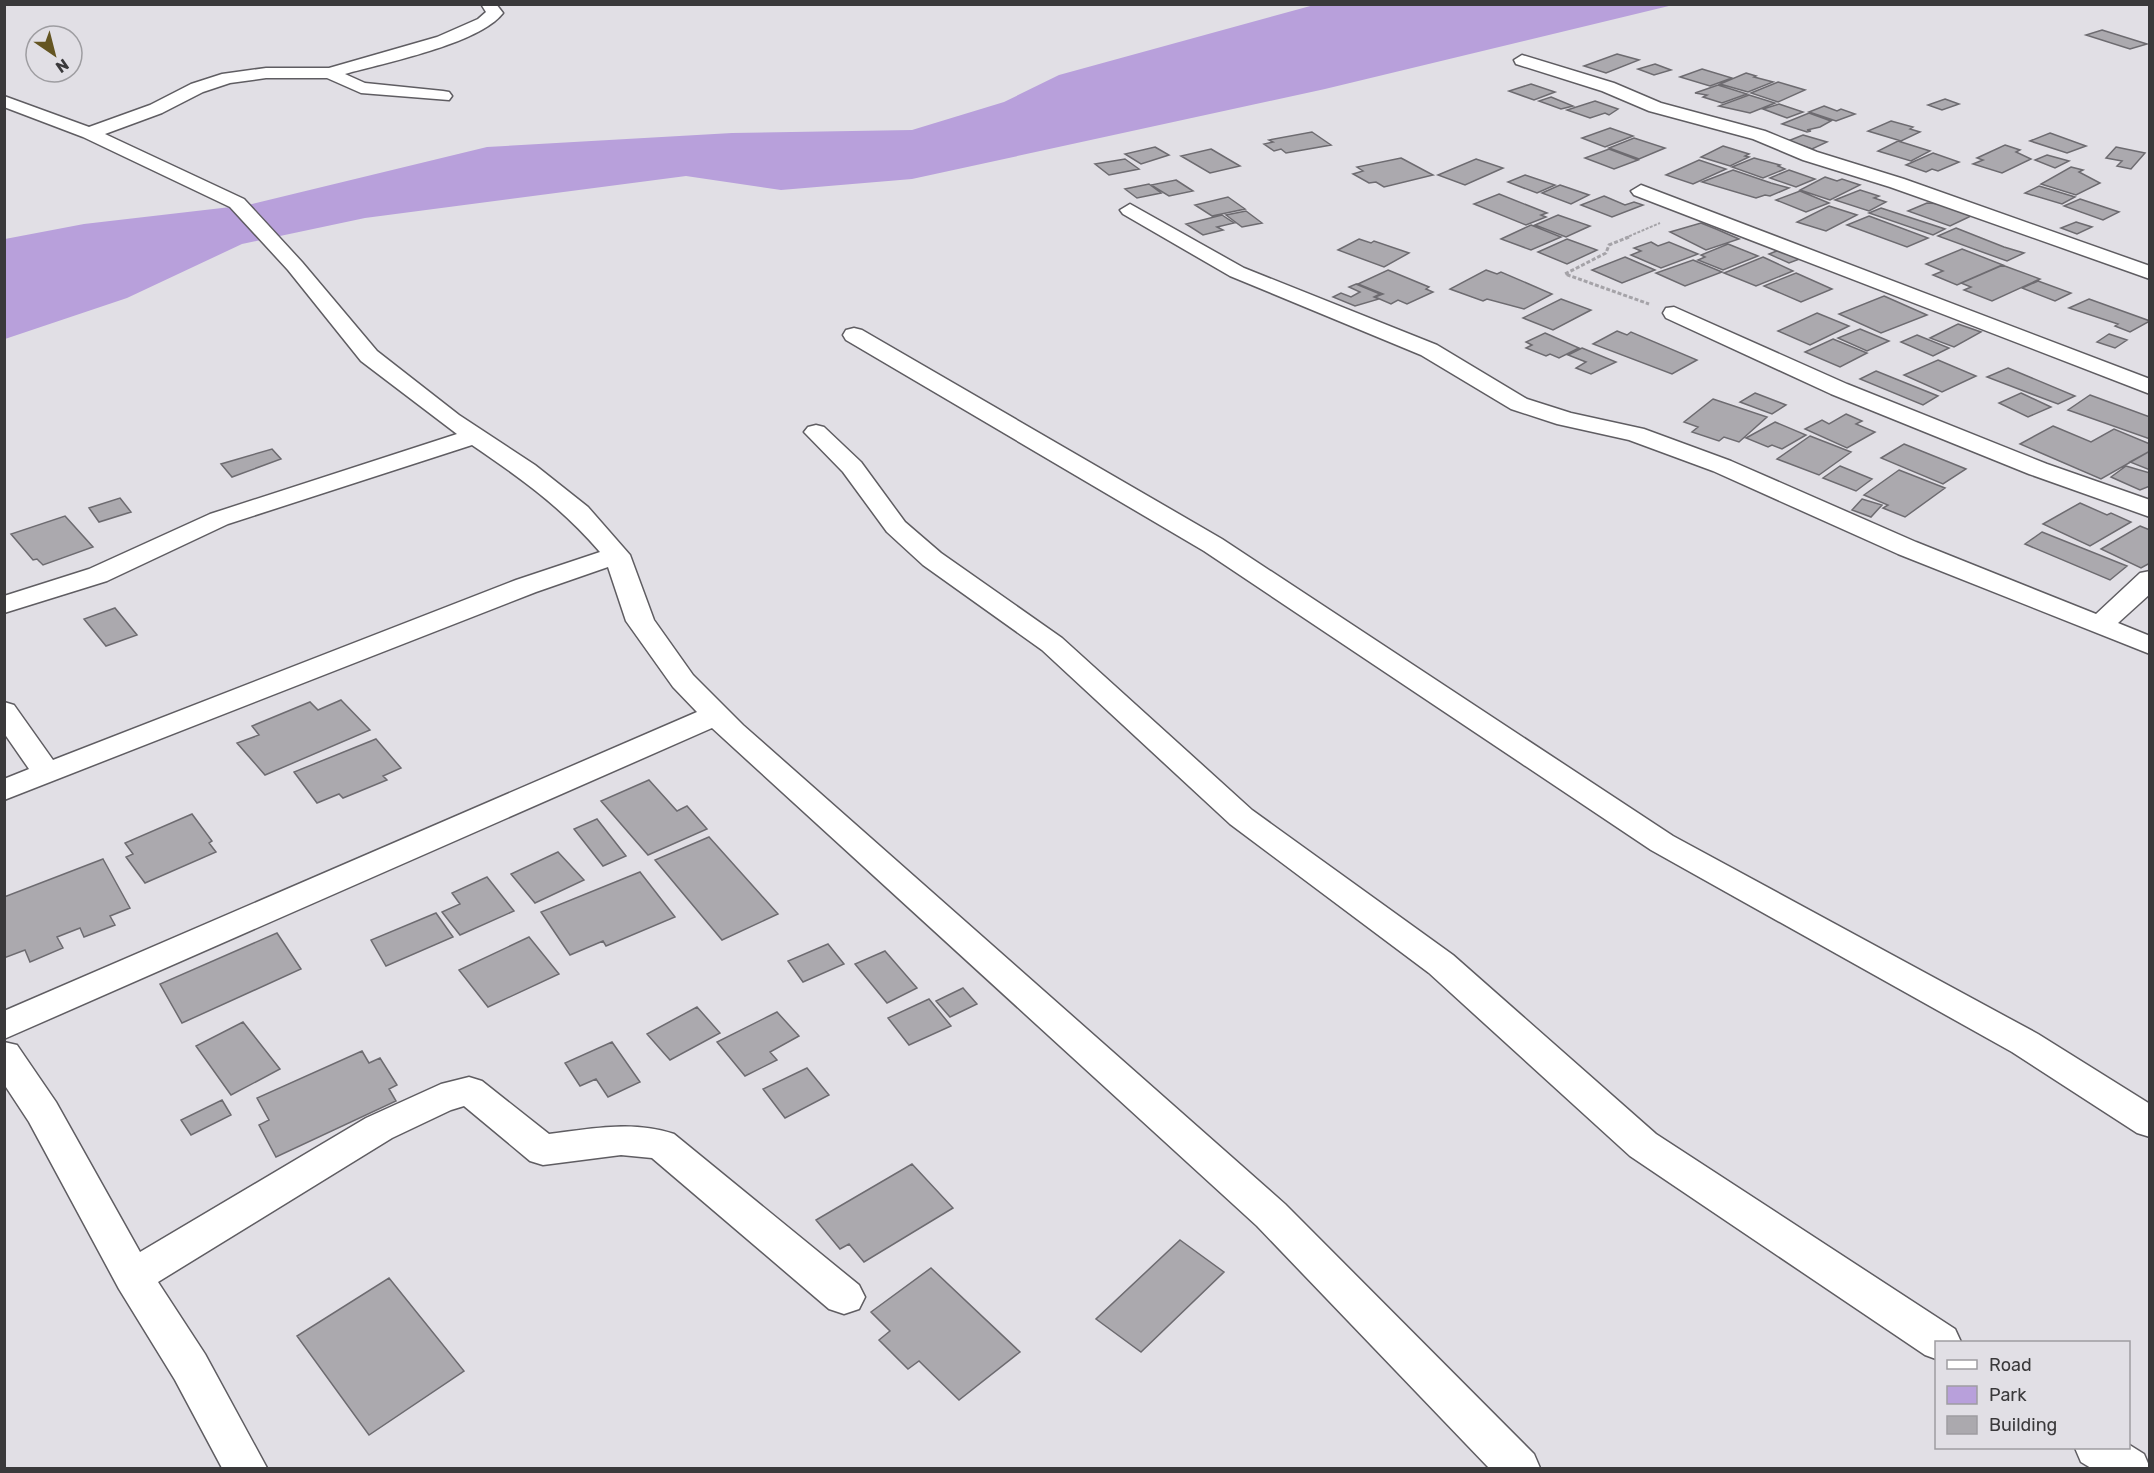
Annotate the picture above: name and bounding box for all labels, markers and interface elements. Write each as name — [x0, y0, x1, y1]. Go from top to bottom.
north arrow — [24, 24, 84, 84]
text: N — [52, 55, 72, 77]
legend — [1935, 1341, 2130, 1449]
text: Road — [1989, 1354, 2032, 1376]
text: Park — [1989, 1384, 2027, 1406]
text: Building — [1989, 1414, 2057, 1436]

